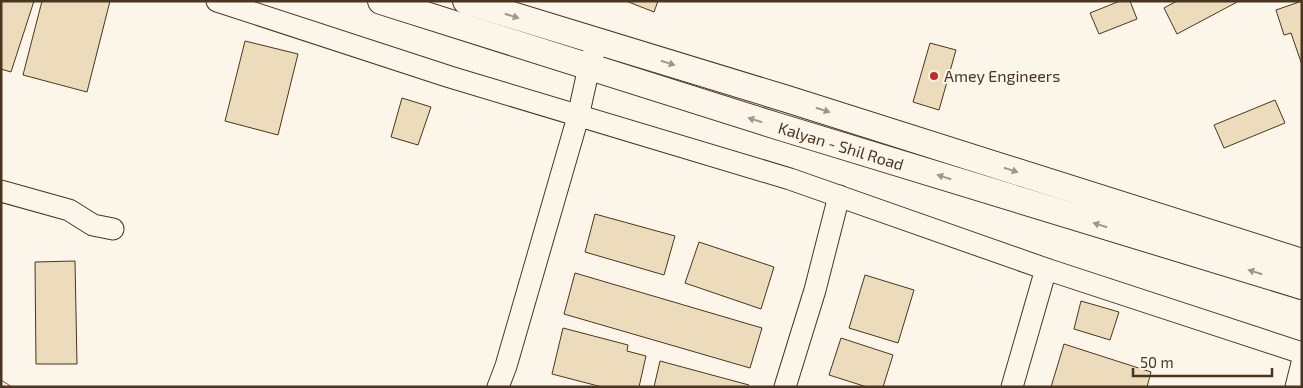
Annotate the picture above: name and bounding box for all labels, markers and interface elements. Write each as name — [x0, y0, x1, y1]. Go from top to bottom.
one-way arrow — [505, 12, 520, 20]
one-way arrow — [660, 60, 675, 68]
place label: Amey Engineers — [944, 66, 1060, 85]
marker: Amey Engineers — [928, 70, 940, 82]
one-way arrow — [816, 107, 831, 115]
one-way arrow — [748, 115, 763, 123]
street label: Kalyan - Shil Road — [776, 117, 906, 174]
one-way arrow — [1004, 167, 1019, 174]
one-way arrow — [937, 173, 952, 181]
one-way arrow — [1092, 220, 1107, 228]
one-way arrow — [1247, 268, 1262, 276]
scale bar — [1133, 346, 1272, 378]
text: 50 m — [1140, 353, 1174, 371]

